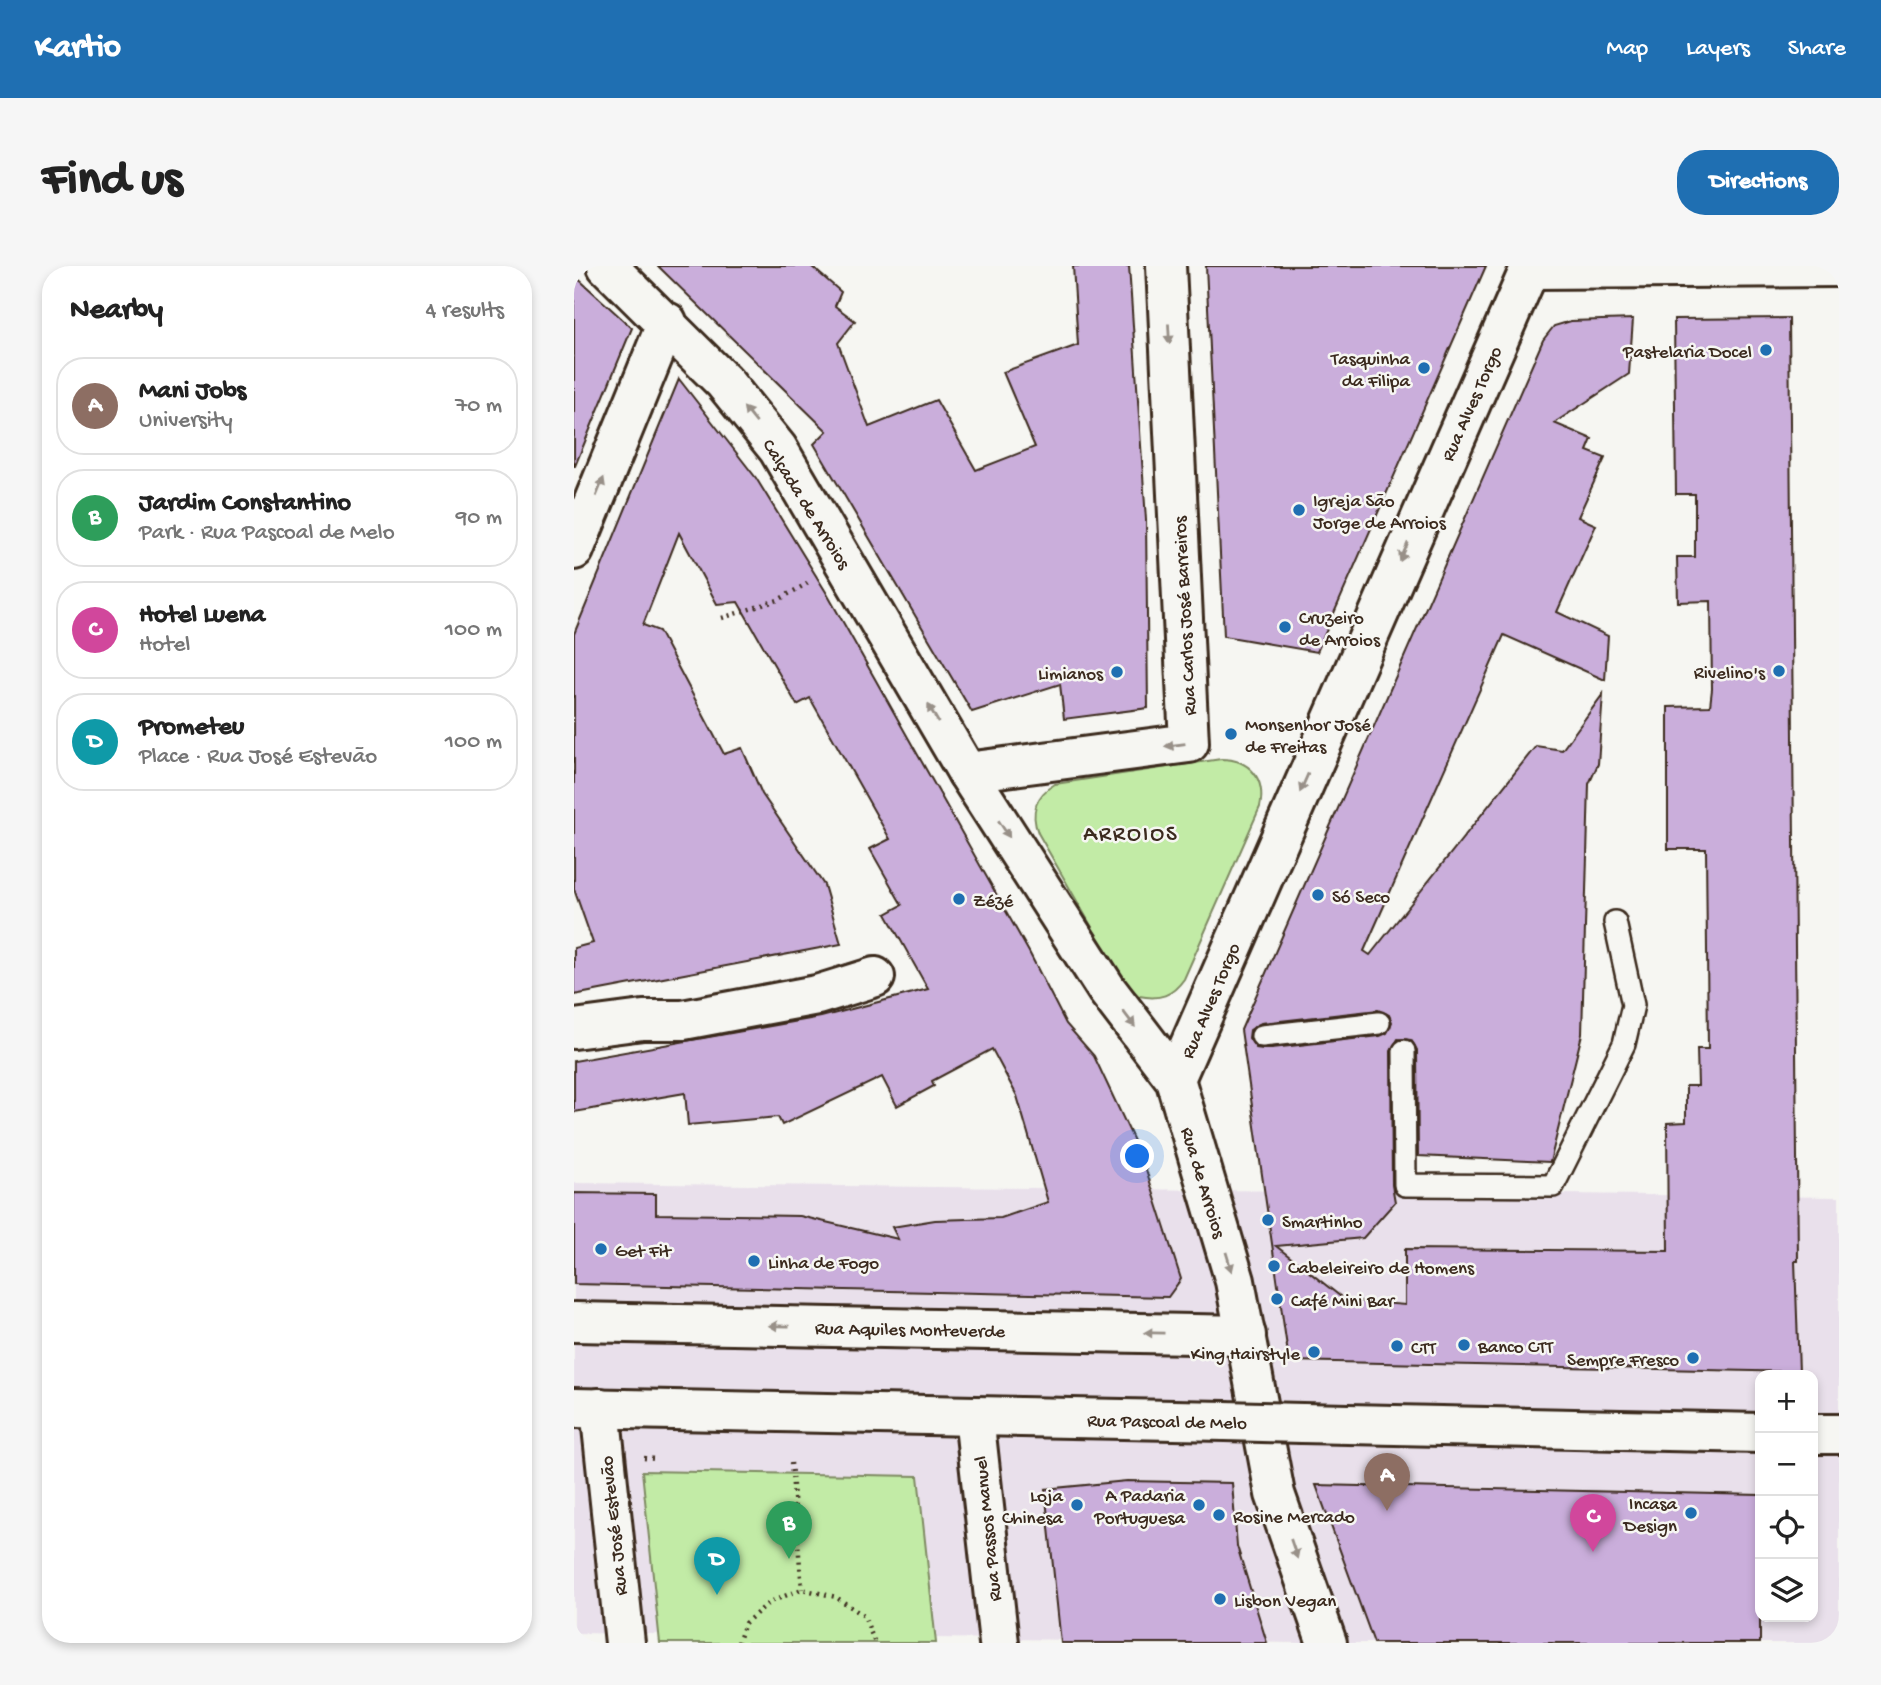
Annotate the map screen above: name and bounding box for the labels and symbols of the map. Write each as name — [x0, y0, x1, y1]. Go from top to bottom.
one-way arrow — [1164, 323, 1175, 345]
place label: Pastelaria Docel — [1622, 342, 1752, 365]
marker: Pastelaria Docel — [1758, 342, 1774, 358]
street label: Rua Alves Torgo — [1438, 343, 1509, 466]
place label: Tasquinha da Filipa — [1330, 349, 1411, 394]
marker: Tasquinha da Filipa — [1416, 360, 1432, 376]
one-way arrow — [743, 406, 758, 424]
street label: Calçada de Arroios — [756, 436, 855, 575]
one-way arrow — [595, 476, 606, 497]
place label: Igreja São Jorge de Arroios — [1313, 491, 1447, 536]
marker: Igreja São Jorge de Arroios — [1291, 502, 1307, 518]
street label: Rua Carlos José Barreiros — [1170, 515, 1203, 716]
one-way arrow — [1399, 542, 1410, 563]
place label: Cruzeiro de Arroios — [1299, 608, 1381, 653]
marker: Cruzeiro de Arroios — [1277, 619, 1293, 635]
place label: Rivelino's — [1694, 663, 1766, 686]
marker: Rivelino's — [1771, 663, 1787, 679]
place label: Limianos — [1038, 664, 1104, 687]
marker: Limianos — [1109, 664, 1125, 680]
one-way arrow — [927, 703, 939, 723]
place label: Monsenhor José de Freitas — [1245, 715, 1371, 760]
marker: Monsenhor José de Freitas — [1223, 726, 1239, 742]
one-way arrow — [1163, 739, 1185, 750]
one-way arrow — [1298, 773, 1310, 793]
one-way arrow — [997, 820, 1010, 839]
district label: ARROIOS — [1083, 822, 1179, 849]
marker: Só Seco — [1310, 887, 1326, 903]
place label: Só Seco — [1332, 887, 1390, 910]
marker: Zézé — [951, 891, 967, 907]
place label: Zézé — [973, 891, 1013, 914]
street label: Rua Alves Torgo — [1177, 940, 1247, 1063]
one-way arrow — [1122, 1010, 1136, 1028]
street label: Rua de Arroios — [1174, 1125, 1230, 1242]
your location — [1120, 1139, 1154, 1173]
marker: Smartinho — [1260, 1212, 1276, 1228]
place label: Smartinho — [1282, 1212, 1363, 1235]
marker: Get Fit — [593, 1241, 609, 1257]
place label: Get Fit — [615, 1241, 673, 1264]
one-way arrow — [1224, 1252, 1235, 1274]
marker: Linha de Fogo — [746, 1253, 762, 1269]
place label: Linha de Fogo — [768, 1253, 879, 1276]
marker: Cabeleireiro de Homens — [1266, 1258, 1282, 1274]
place label: Cabeleireiro de Homens — [1288, 1258, 1475, 1281]
marker: Café Mini Bar — [1269, 1291, 1285, 1307]
place label: Café Mini Bar — [1291, 1291, 1396, 1314]
street label: Rua Aquiles Monteverde — [815, 1318, 1006, 1345]
one-way arrow — [768, 1320, 790, 1331]
one-way arrow — [1142, 1327, 1164, 1338]
marker: Banco CTT — [1456, 1337, 1472, 1353]
place label: Banco CTT — [1477, 1337, 1554, 1360]
marker: CTT — [1389, 1338, 1405, 1354]
place label: CTT — [1411, 1338, 1437, 1361]
place label: King Hairstyle — [1191, 1344, 1300, 1367]
marker: King Hairstyle — [1306, 1344, 1322, 1360]
place label: Sempre Fresco — [1567, 1350, 1679, 1373]
marker: Sempre Fresco — [1685, 1350, 1701, 1366]
street label: Rua Pascoal de Melo — [1087, 1411, 1247, 1436]
pin: A — [1364, 1453, 1410, 1511]
street label: Rua José Estevão — [597, 1455, 634, 1597]
street label: Rua Passos Manuel — [970, 1455, 1009, 1602]
place label: Loja Chinesa — [1002, 1486, 1064, 1531]
place label: A Padaria Portuguesa — [1093, 1486, 1186, 1531]
pin: C — [1570, 1494, 1616, 1552]
place label: Incasa Design — [1622, 1494, 1678, 1539]
marker: Loja Chinesa — [1069, 1497, 1085, 1513]
marker: A Padaria Portuguesa — [1191, 1497, 1207, 1513]
pin: B — [766, 1501, 812, 1559]
marker: Incasa Design — [1683, 1505, 1699, 1521]
marker: Rosine Mercado — [1211, 1507, 1227, 1523]
place label: Rosine Mercado — [1233, 1507, 1355, 1530]
pin: D — [694, 1537, 740, 1595]
one-way arrow — [1289, 1538, 1300, 1559]
marker: Lisbon Vegan — [1212, 1591, 1228, 1607]
place label: Lisbon Vegan — [1234, 1591, 1336, 1614]

